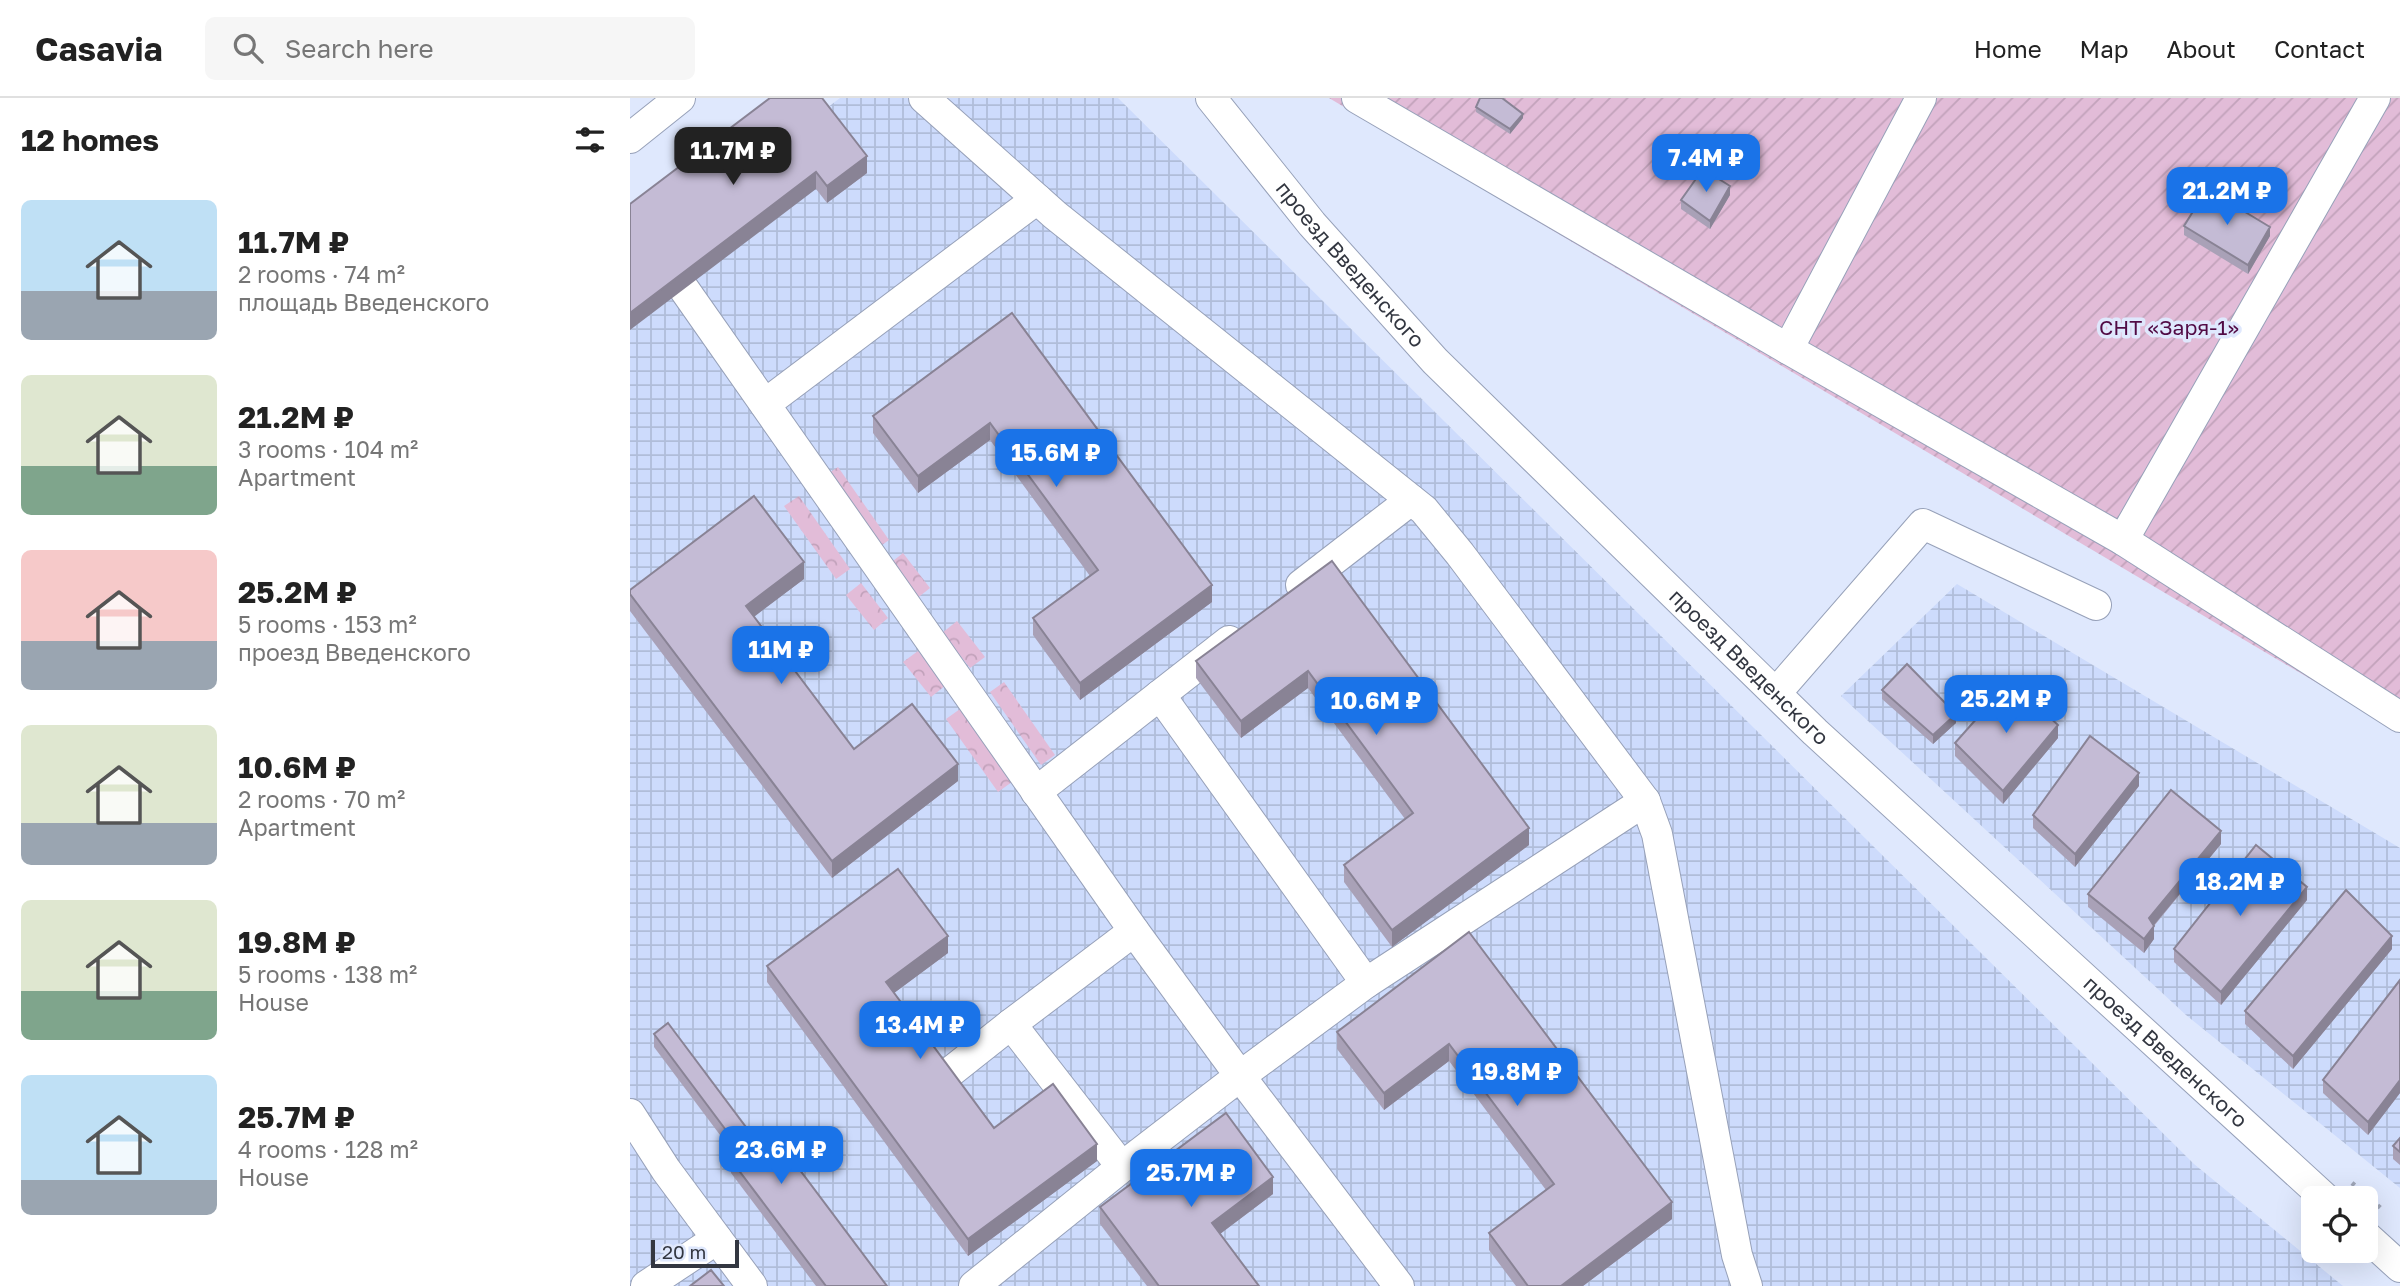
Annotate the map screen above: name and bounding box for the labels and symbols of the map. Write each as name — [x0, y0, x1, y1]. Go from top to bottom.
pin: 11.7M ₽ — [668, 127, 798, 187]
pin: 7.4M ₽ — [1649, 134, 1763, 194]
pin: 21.2M ₽ — [2162, 167, 2292, 227]
street label: проезд Введенского — [1271, 176, 1431, 352]
park label: СНТ «Заря-1» — [2099, 314, 2239, 340]
pin: 15.6M ₽ — [991, 430, 1121, 489]
street label: проезд Введенского — [1664, 583, 1835, 750]
pin: 11M ₽ — [732, 626, 830, 686]
pin: 25.2M ₽ — [1941, 676, 2071, 735]
pin: 10.6M ₽ — [1311, 678, 1441, 737]
pin: 18.2M ₽ — [2175, 858, 2305, 918]
street label: проезд Введенского — [2079, 970, 2253, 1133]
pin: 13.4M ₽ — [855, 1002, 985, 1061]
pin: 19.8M ₽ — [1452, 1048, 1582, 1108]
pin: 23.6M ₽ — [716, 1126, 846, 1186]
pin: 25.7M ₽ — [1126, 1150, 1256, 1209]
scale bar — [651, 1237, 738, 1269]

